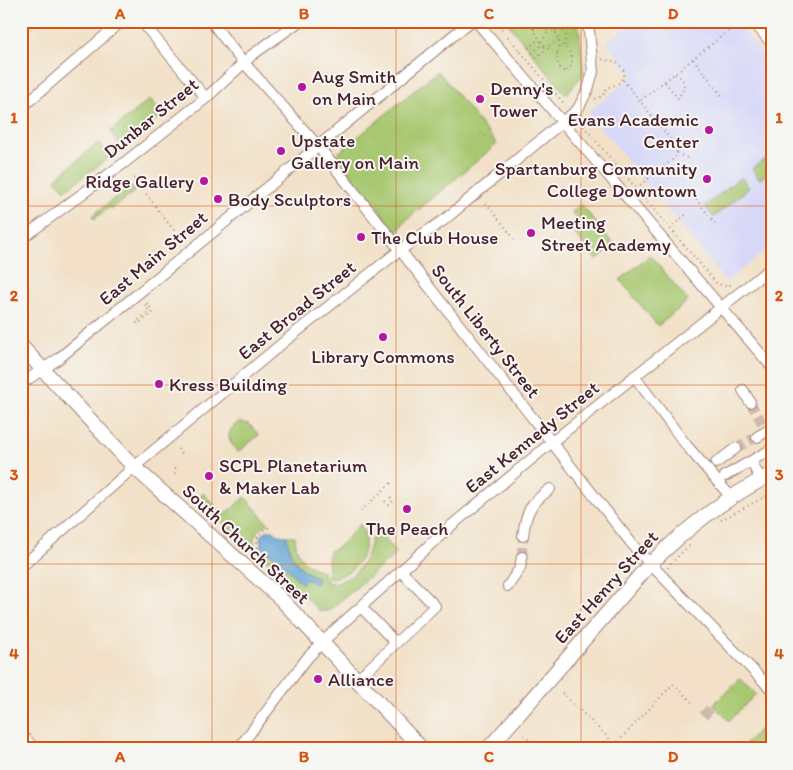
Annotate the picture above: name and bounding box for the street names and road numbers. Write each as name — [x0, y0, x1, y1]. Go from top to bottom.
street label: Dunbar Street — [99, 73, 203, 163]
street label: East Main Street — [94, 206, 212, 310]
street label: East Broad Street — [233, 255, 361, 365]
street label: South Liberty Street — [427, 260, 545, 402]
street label: East Kennedy Street — [460, 376, 604, 498]
street label: South Church Street — [178, 479, 314, 609]
street label: East Henry Street — [549, 526, 663, 648]

